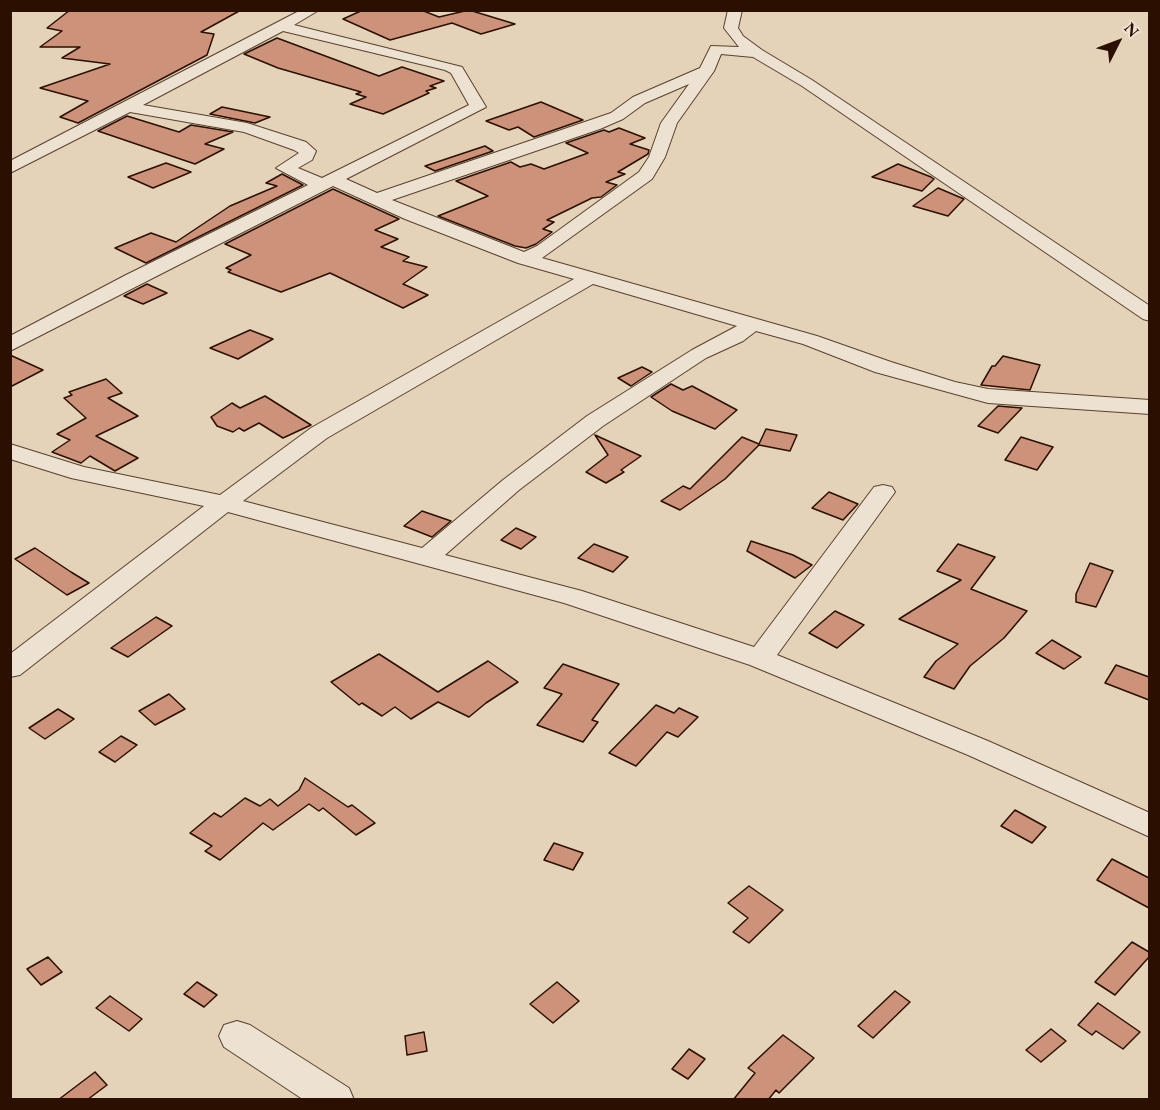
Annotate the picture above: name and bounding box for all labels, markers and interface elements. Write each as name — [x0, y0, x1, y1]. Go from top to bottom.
north arrow — [1088, 12, 1148, 72]
text: N — [1120, 18, 1144, 41]

